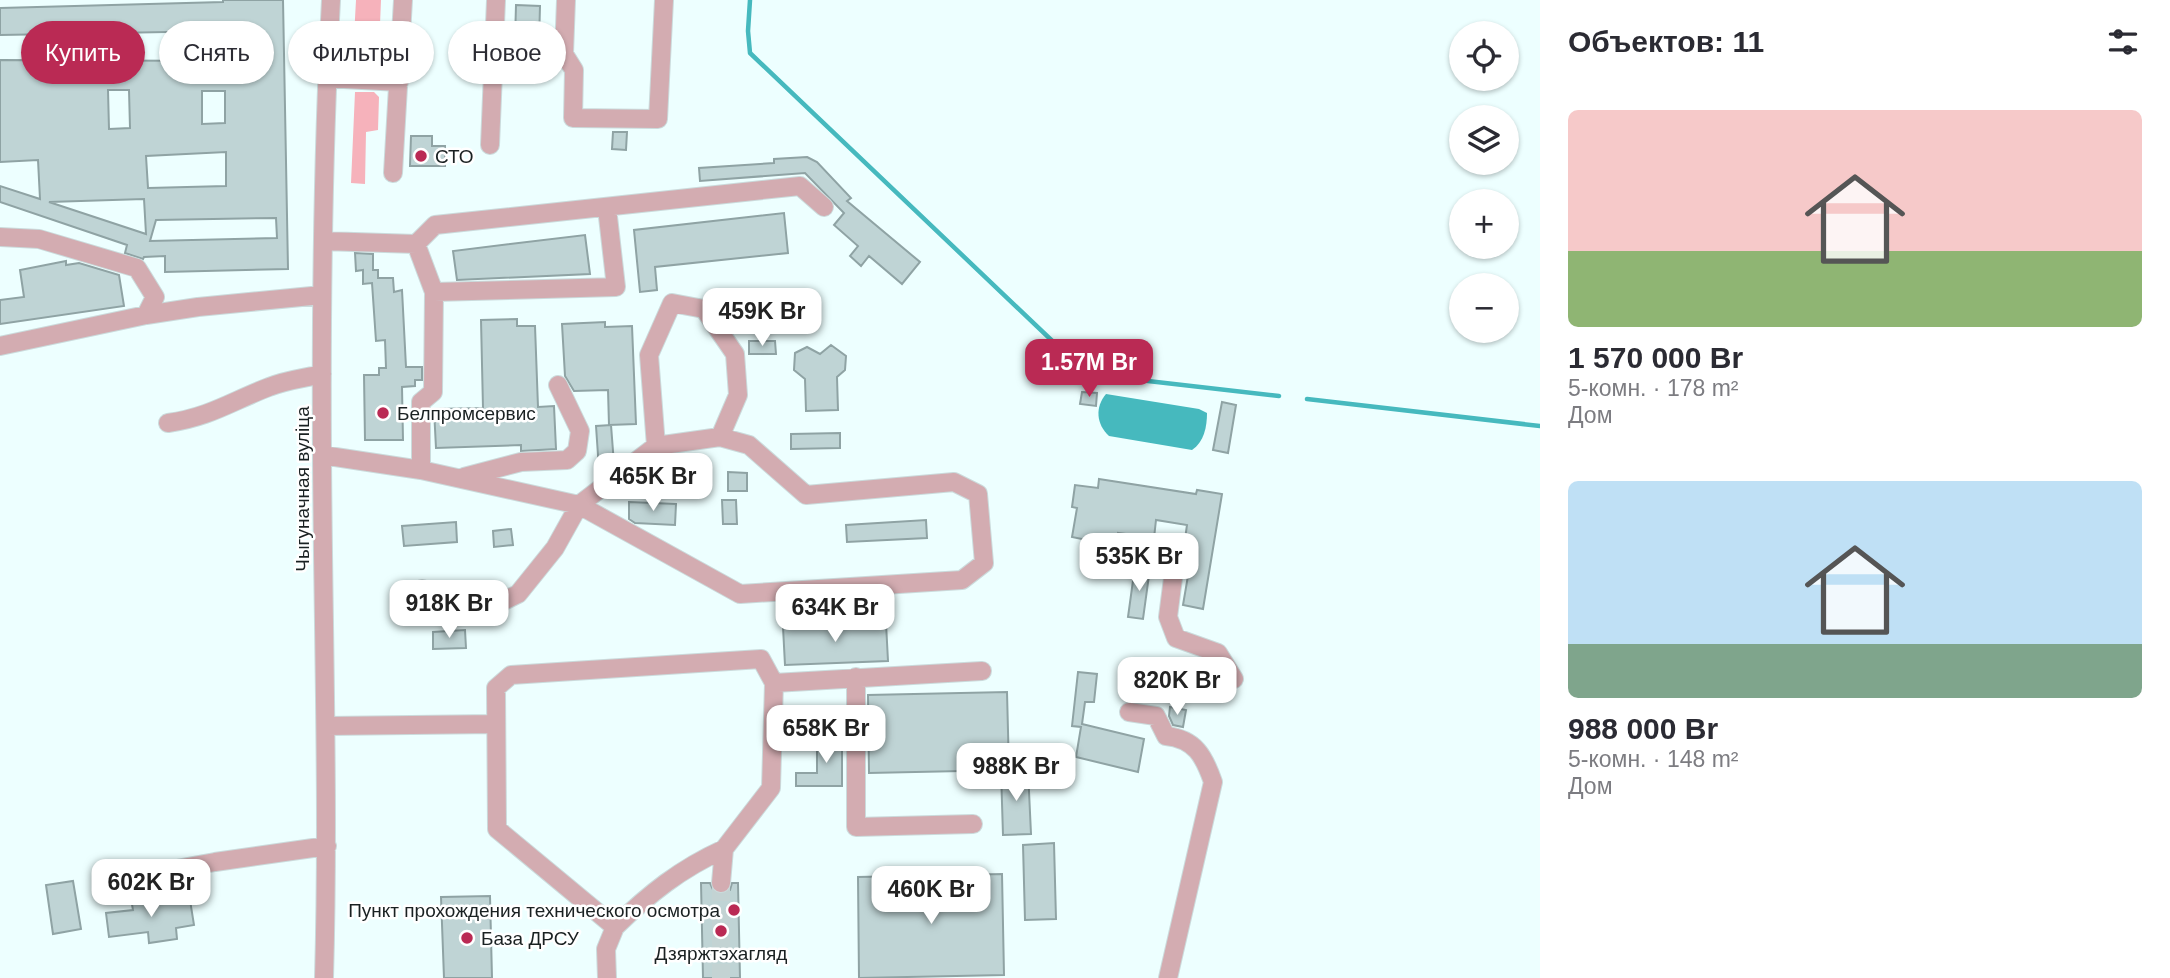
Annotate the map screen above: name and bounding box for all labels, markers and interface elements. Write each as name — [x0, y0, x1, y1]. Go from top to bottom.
chip: Купить — [21, 21, 145, 84]
chip: Снять — [159, 21, 274, 84]
chip: Фильтры — [288, 21, 434, 84]
chip: Новое — [448, 21, 566, 84]
map controls — [1449, 21, 1519, 343]
button: locate — [1449, 21, 1519, 91]
icon: filters — [2104, 23, 2142, 61]
text: Объектов: 11 — [1568, 25, 1764, 58]
button: layers — [1449, 105, 1519, 175]
place label: СТО — [435, 146, 474, 167]
marker: СТО — [413, 148, 429, 164]
icon: home — [1792, 156, 1918, 282]
button: + — [1449, 189, 1519, 259]
button: − — [1449, 273, 1519, 343]
pin: 459K Br — [697, 288, 827, 348]
text: 459K Br — [719, 298, 805, 324]
pin: 1.57M Br — [1017, 340, 1161, 399]
text: 1 570 000 Br — [1568, 341, 1743, 374]
text: 1.57M Br — [1041, 349, 1137, 375]
text: 5-комн. · 178 m² — [1568, 375, 1739, 401]
text: Дом — [1568, 402, 1612, 428]
place label: Белпромсервис — [397, 403, 536, 424]
marker: Белпромсервис — [375, 405, 391, 421]
street label: Чыгуначная вуліца — [292, 406, 313, 572]
pin: 465K Br — [588, 454, 718, 513]
text: 465K Br — [610, 463, 696, 489]
icon: home — [1792, 527, 1918, 653]
pin: 535K Br — [1074, 534, 1204, 593]
text: 535K Br — [1096, 543, 1182, 569]
pin: 918K Br — [384, 580, 514, 640]
pin: 634K Br — [770, 584, 900, 644]
text: 918K Br — [406, 590, 492, 616]
text: 634K Br — [792, 594, 878, 620]
pin: 820K Br — [1112, 658, 1242, 717]
text: 820K Br — [1134, 667, 1220, 693]
pin: 658K Br — [761, 706, 891, 765]
text: 988 000 Br — [1568, 712, 1718, 745]
text: 658K Br — [783, 715, 869, 741]
pin: 988K Br — [951, 744, 1081, 803]
text: 5-комн. · 148 m² — [1568, 746, 1739, 772]
text: 988K Br — [973, 753, 1059, 779]
text: Дом — [1568, 773, 1612, 799]
pin: 602K Br — [86, 860, 216, 919]
pin: 460K Br — [866, 866, 996, 926]
text: 602K Br — [108, 869, 194, 895]
text: 460K Br — [888, 876, 974, 902]
place label: Пункт прохождения технического осмотра — [348, 900, 720, 921]
marker: Пункт прохождения технического осмотра — [726, 902, 742, 918]
marker: Дзяржтэхагляд — [713, 923, 729, 939]
place label: База ДРСУ — [481, 928, 580, 949]
marker: База ДРСУ — [459, 930, 475, 946]
place label: Дзяржтэхагляд — [655, 943, 787, 964]

